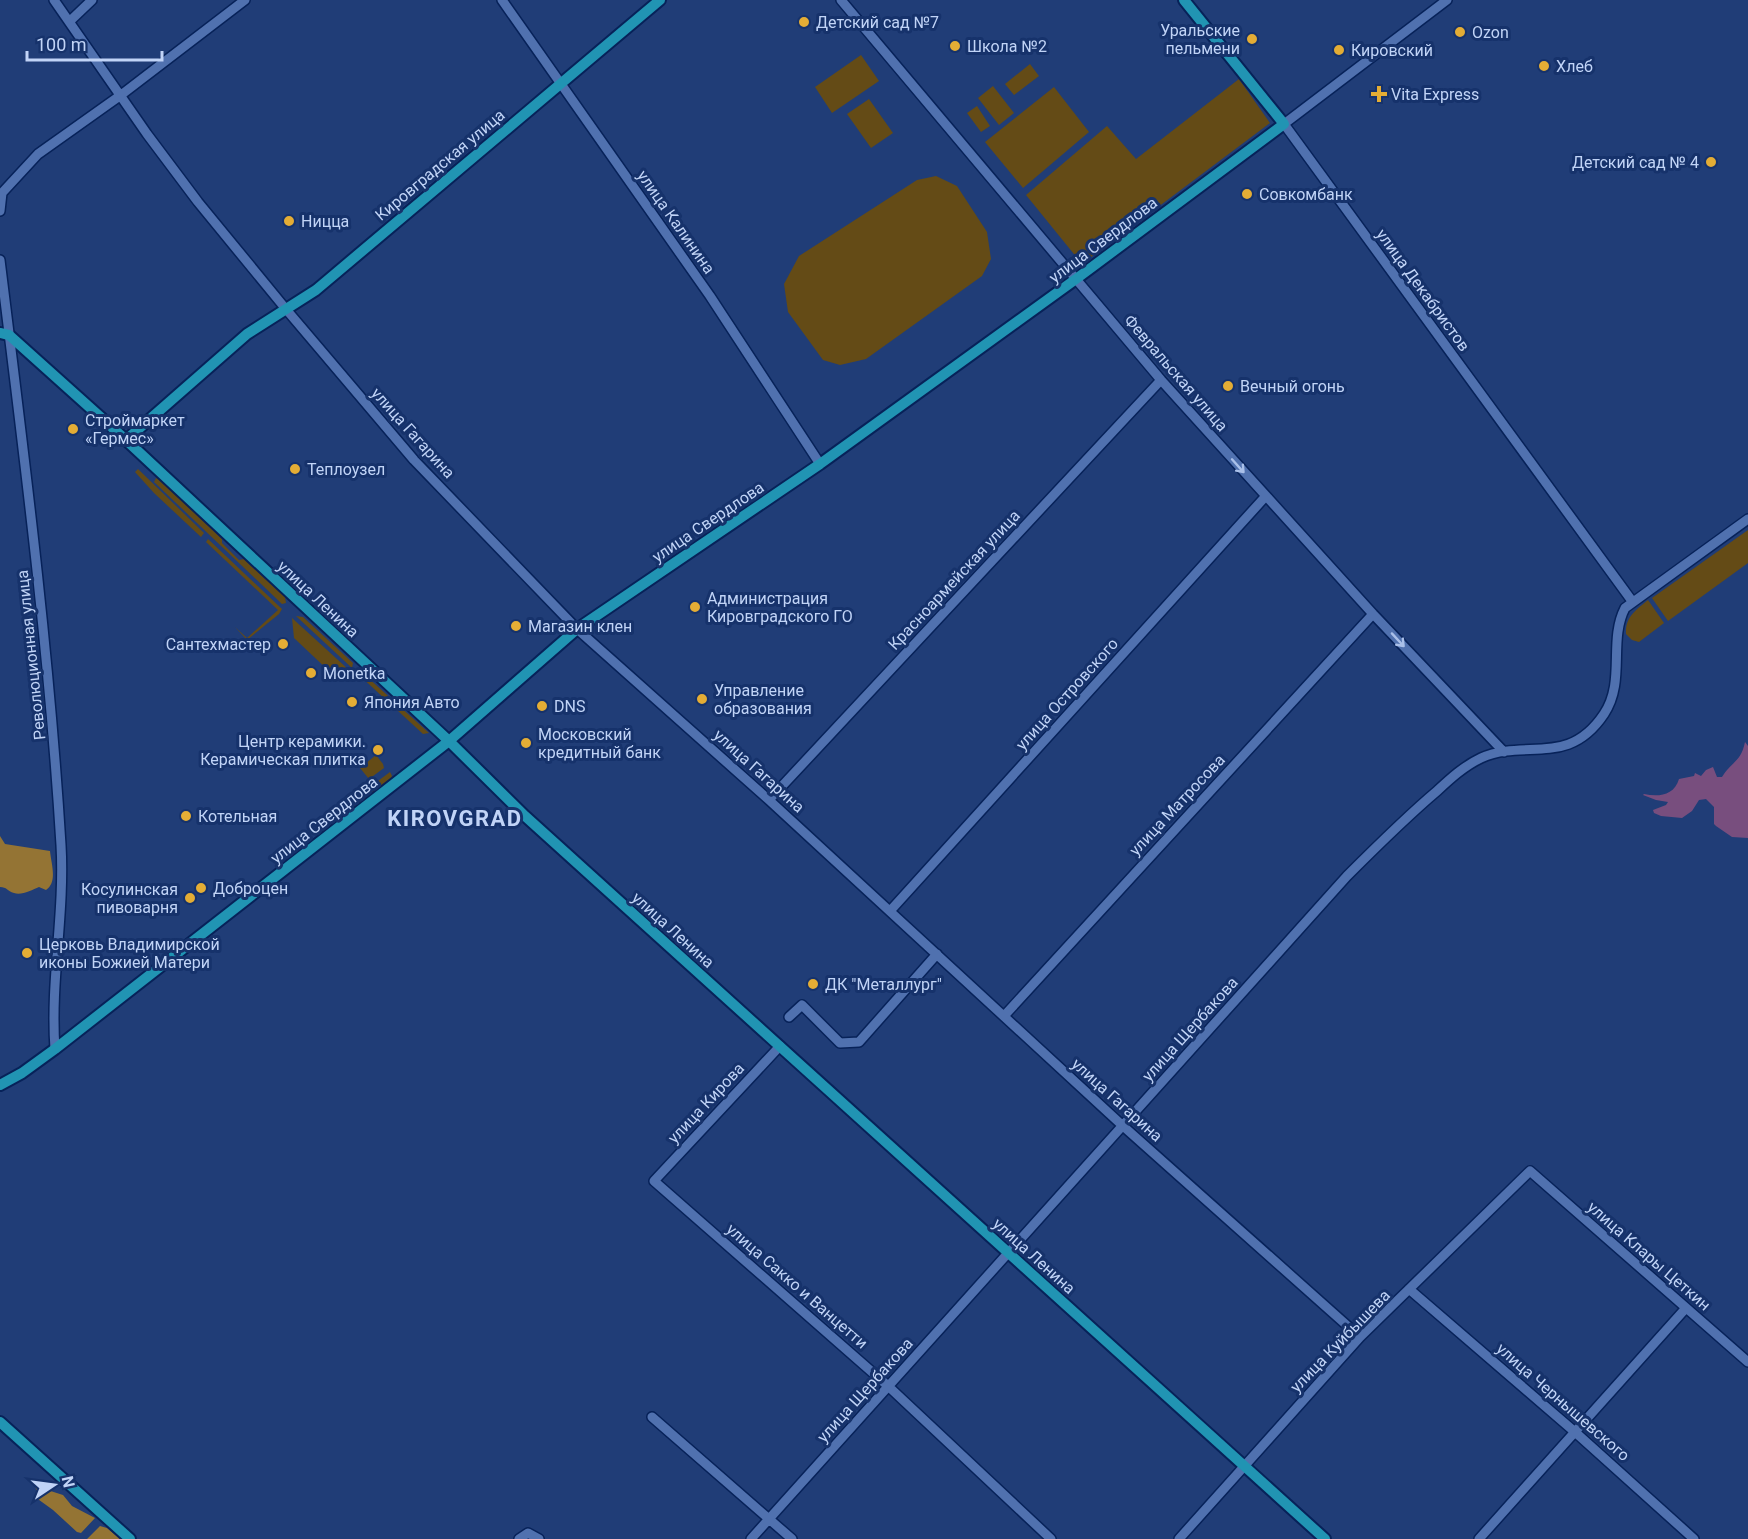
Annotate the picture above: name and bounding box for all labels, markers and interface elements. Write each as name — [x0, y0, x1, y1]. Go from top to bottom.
place label: Детский сад №7 — [816, 13, 939, 32]
marker: Детский сад №7 — [797, 15, 811, 29]
place label: Уральские пельмени — [1160, 21, 1240, 58]
place label: Ozon — [1472, 23, 1509, 42]
scale bar — [27, 24, 162, 62]
marker: Ozon — [1453, 25, 1467, 39]
marker: Уральские пельмени — [1245, 32, 1259, 46]
text: 100 m — [36, 34, 87, 55]
place label: Школа №2 — [967, 37, 1047, 56]
marker: Школа №2 — [948, 39, 962, 53]
place label: Кировский — [1351, 41, 1433, 60]
marker: Кировский — [1332, 43, 1346, 57]
place label: Хлеб — [1556, 57, 1593, 76]
marker: Хлеб — [1537, 59, 1551, 73]
place label: Vita Express — [1391, 85, 1479, 104]
marker: Vita Express — [1372, 87, 1386, 101]
street label: Кировградская улица — [371, 105, 509, 225]
place label: Детский сад № 4 — [1572, 153, 1699, 172]
marker: Детский сад № 4 — [1704, 155, 1718, 169]
street label: улица Калинина — [633, 167, 719, 277]
place label: Совкомбанк — [1259, 185, 1353, 204]
marker: Совкомбанк — [1240, 187, 1254, 201]
street label: улица Свердлова — [1045, 193, 1161, 287]
place label: Ницца — [301, 212, 349, 231]
marker: Ницца — [282, 214, 296, 228]
street label: улица Декабристов — [1372, 225, 1474, 355]
street label: Февральская улица — [1120, 311, 1232, 435]
place label: Вечный огонь — [1240, 377, 1345, 396]
marker: Вечный огонь — [1221, 379, 1235, 393]
street label: улица Гагарина — [367, 384, 459, 482]
place label: Строймаркет «Гермес» — [85, 411, 185, 448]
marker: Строймаркет «Гермес» — [66, 422, 80, 436]
one-way arrow — [1231, 458, 1245, 473]
place label: Теплоузел — [307, 460, 385, 479]
marker: Теплоузел — [288, 462, 302, 476]
street label: улица Свердлова — [649, 478, 767, 566]
street label: Красноармейская улица — [884, 506, 1024, 654]
street label: улица Ленина — [273, 557, 363, 641]
street label: Революционная улица — [13, 569, 49, 741]
place label: Администрация Кировградского ГО — [707, 589, 853, 626]
marker: Администрация Кировградского ГО — [688, 600, 702, 614]
place label: Магазин клен — [528, 617, 632, 636]
marker: Магазин клен — [509, 619, 523, 633]
one-way arrow — [1391, 633, 1406, 648]
street label: улица Островского — [1012, 634, 1122, 754]
place label: Сантехмастер — [166, 635, 271, 654]
marker: Сантехмастер — [276, 637, 290, 651]
place label: Monetka — [323, 664, 385, 683]
marker: Monetka — [304, 666, 318, 680]
place label: Управление образования — [714, 681, 812, 718]
marker: Управление образования — [695, 692, 709, 706]
place label: Япония Авто — [364, 693, 460, 712]
marker: Япония Авто — [345, 695, 359, 709]
place label: DNS — [554, 697, 585, 716]
marker: DNS — [535, 699, 549, 713]
place label: Московский кредитный банк — [538, 725, 661, 762]
street label: улица Гагарина — [710, 725, 808, 817]
place label: Центр керамики. Керамическая плитка — [200, 732, 366, 769]
marker: Московский кредитный банк — [519, 736, 533, 750]
marker: Центр керамики. Керамическая плитка — [371, 743, 385, 757]
street label: улица Матросова — [1125, 750, 1229, 860]
street label: улица Свердлова — [267, 772, 381, 868]
district label: KIROVGRAD — [387, 806, 523, 831]
place label: Котельная — [198, 807, 277, 826]
marker: Котельная — [179, 809, 193, 823]
place label: Доброцен — [213, 879, 288, 898]
place label: Косулинская пивоварня — [81, 880, 178, 917]
marker: Доброцен — [194, 881, 208, 895]
street label: улица Ленина — [628, 888, 718, 972]
marker: Косулинская пивоварня — [183, 891, 197, 905]
place label: Церковь Владимирской иконы Божией Матери — [39, 935, 220, 972]
marker: Церковь Владимирской иконы Божией Матери — [20, 946, 34, 960]
street label: улица Щербакова — [1138, 973, 1242, 1085]
place label: ДК "Металлург" — [825, 975, 942, 994]
marker: ДК "Металлург" — [806, 977, 820, 991]
street label: улица Гагарина — [1068, 1054, 1166, 1146]
street label: улица Кирова — [664, 1059, 748, 1147]
street label: улица Клары Цеткин — [1584, 1198, 1714, 1314]
street label: улица Ленина — [989, 1214, 1079, 1298]
street label: улица Сакко и Ванцетти — [723, 1220, 871, 1352]
street label: улица Куйбышева — [1286, 1286, 1394, 1396]
street label: улица Щербакова — [813, 1334, 917, 1446]
street label: улица Чернышевского — [1493, 1339, 1633, 1465]
north arrow — [24, 1455, 84, 1515]
text: N — [58, 1474, 79, 1489]

